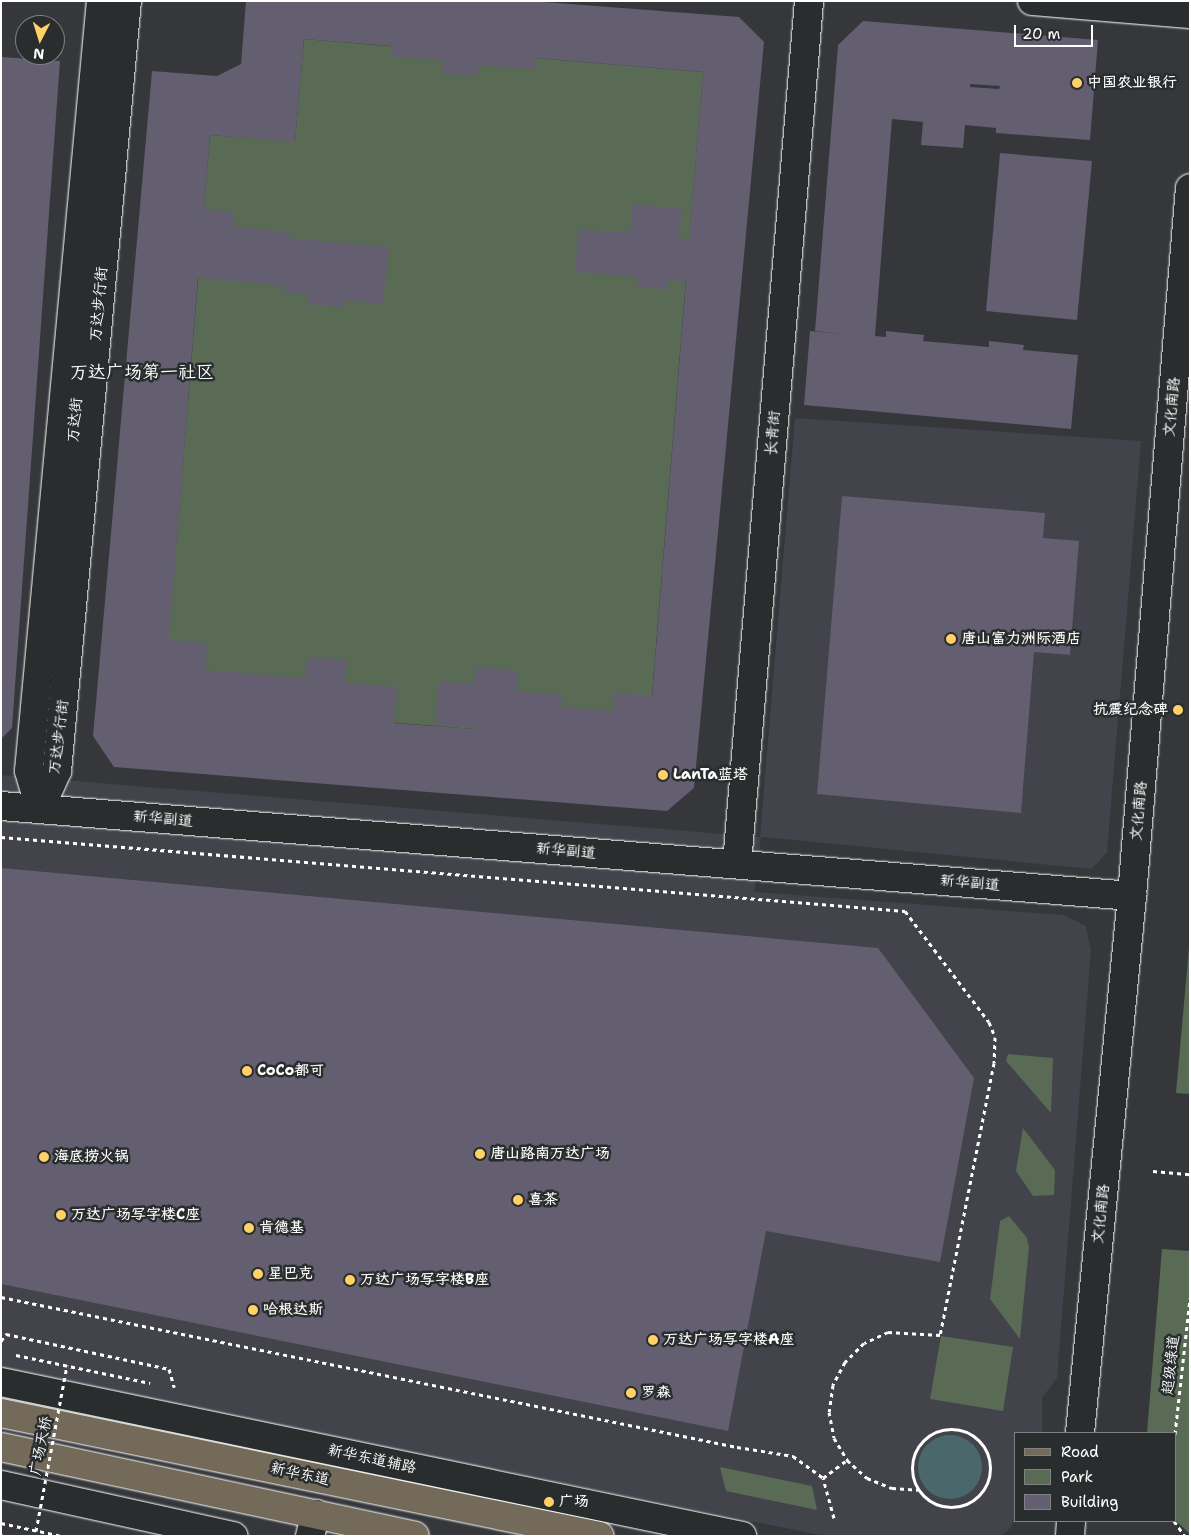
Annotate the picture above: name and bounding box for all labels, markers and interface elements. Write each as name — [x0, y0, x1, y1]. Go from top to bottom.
north arrow — [15, 15, 65, 65]
scale bar — [1016, 15, 1095, 47]
text: 20 m — [1022, 24, 1061, 44]
text: N — [32, 44, 45, 63]
place label: 中国农业银行 — [1087, 74, 1177, 92]
marker: 中国农业银行 — [1071, 77, 1083, 89]
street label: 万达步行街 — [87, 266, 111, 342]
district label: 万达广场第一社区 — [70, 361, 214, 383]
street label: 文化南路 — [1160, 376, 1184, 438]
street label: 万达街 — [64, 397, 86, 443]
street label: 长青街 — [762, 410, 784, 456]
place label: 唐山富力洲际酒店 — [961, 630, 1081, 648]
marker: 唐山富力洲际酒店 — [945, 633, 957, 645]
street label: 万达步行街 — [45, 699, 73, 775]
place label: 抗震纪念碑 — [1093, 701, 1168, 719]
marker: 抗震纪念碑 — [1172, 704, 1184, 716]
place label: LanTa蓝塔 — [673, 766, 748, 784]
marker: LanTa蓝塔 — [657, 769, 669, 781]
street label: 文化南路 — [1127, 780, 1151, 842]
street label: 新华副道 — [132, 807, 194, 831]
street label: 新华副道 — [535, 839, 597, 863]
street label: 新华副道 — [939, 871, 1001, 895]
place label: CoCo都可 — [257, 1062, 324, 1080]
marker: CoCo都可 — [241, 1065, 253, 1077]
place label: 唐山路南万达广场 — [490, 1145, 610, 1163]
place label: 海底捞火锅 — [54, 1148, 129, 1166]
marker: 唐山路南万达广场 — [474, 1148, 486, 1160]
marker: 海底捞火锅 — [38, 1151, 50, 1163]
street label: 文化南路 — [1089, 1183, 1113, 1245]
place label: 喜茶 — [528, 1191, 558, 1209]
marker: 喜茶 — [512, 1194, 524, 1206]
place label: 万达广场写字楼C座 — [71, 1206, 200, 1224]
marker: 万达广场写字楼C座 — [55, 1209, 67, 1221]
place label: 肯德基 — [259, 1219, 304, 1237]
marker: 肯德基 — [243, 1222, 255, 1234]
place label: 星巴克 — [268, 1265, 313, 1283]
marker: 星巴克 — [252, 1268, 264, 1280]
place label: 万达广场写字楼B座 — [360, 1271, 489, 1289]
marker: 万达广场写字楼B座 — [344, 1274, 356, 1286]
place label: 哈根达斯 — [263, 1301, 323, 1319]
marker: 哈根达斯 — [247, 1304, 259, 1316]
place label: 万达广场写字楼A座 — [663, 1331, 795, 1349]
marker: 万达广场写字楼A座 — [647, 1334, 659, 1346]
street label: 超级绿道 — [1159, 1334, 1183, 1396]
place label: 罗森 — [641, 1384, 671, 1402]
marker: 罗森 — [625, 1387, 637, 1399]
street label: 广场天桥 — [26, 1415, 56, 1477]
legend — [1014, 1432, 1176, 1522]
street label: 新华东道辅路 — [326, 1441, 418, 1477]
text: Road — [1061, 1442, 1099, 1462]
street label: 新华东道 — [269, 1459, 331, 1489]
text: Park — [1061, 1467, 1093, 1487]
text: Building — [1061, 1492, 1118, 1512]
place label: 广场 — [559, 1493, 589, 1511]
marker: 广场 — [543, 1496, 555, 1508]

